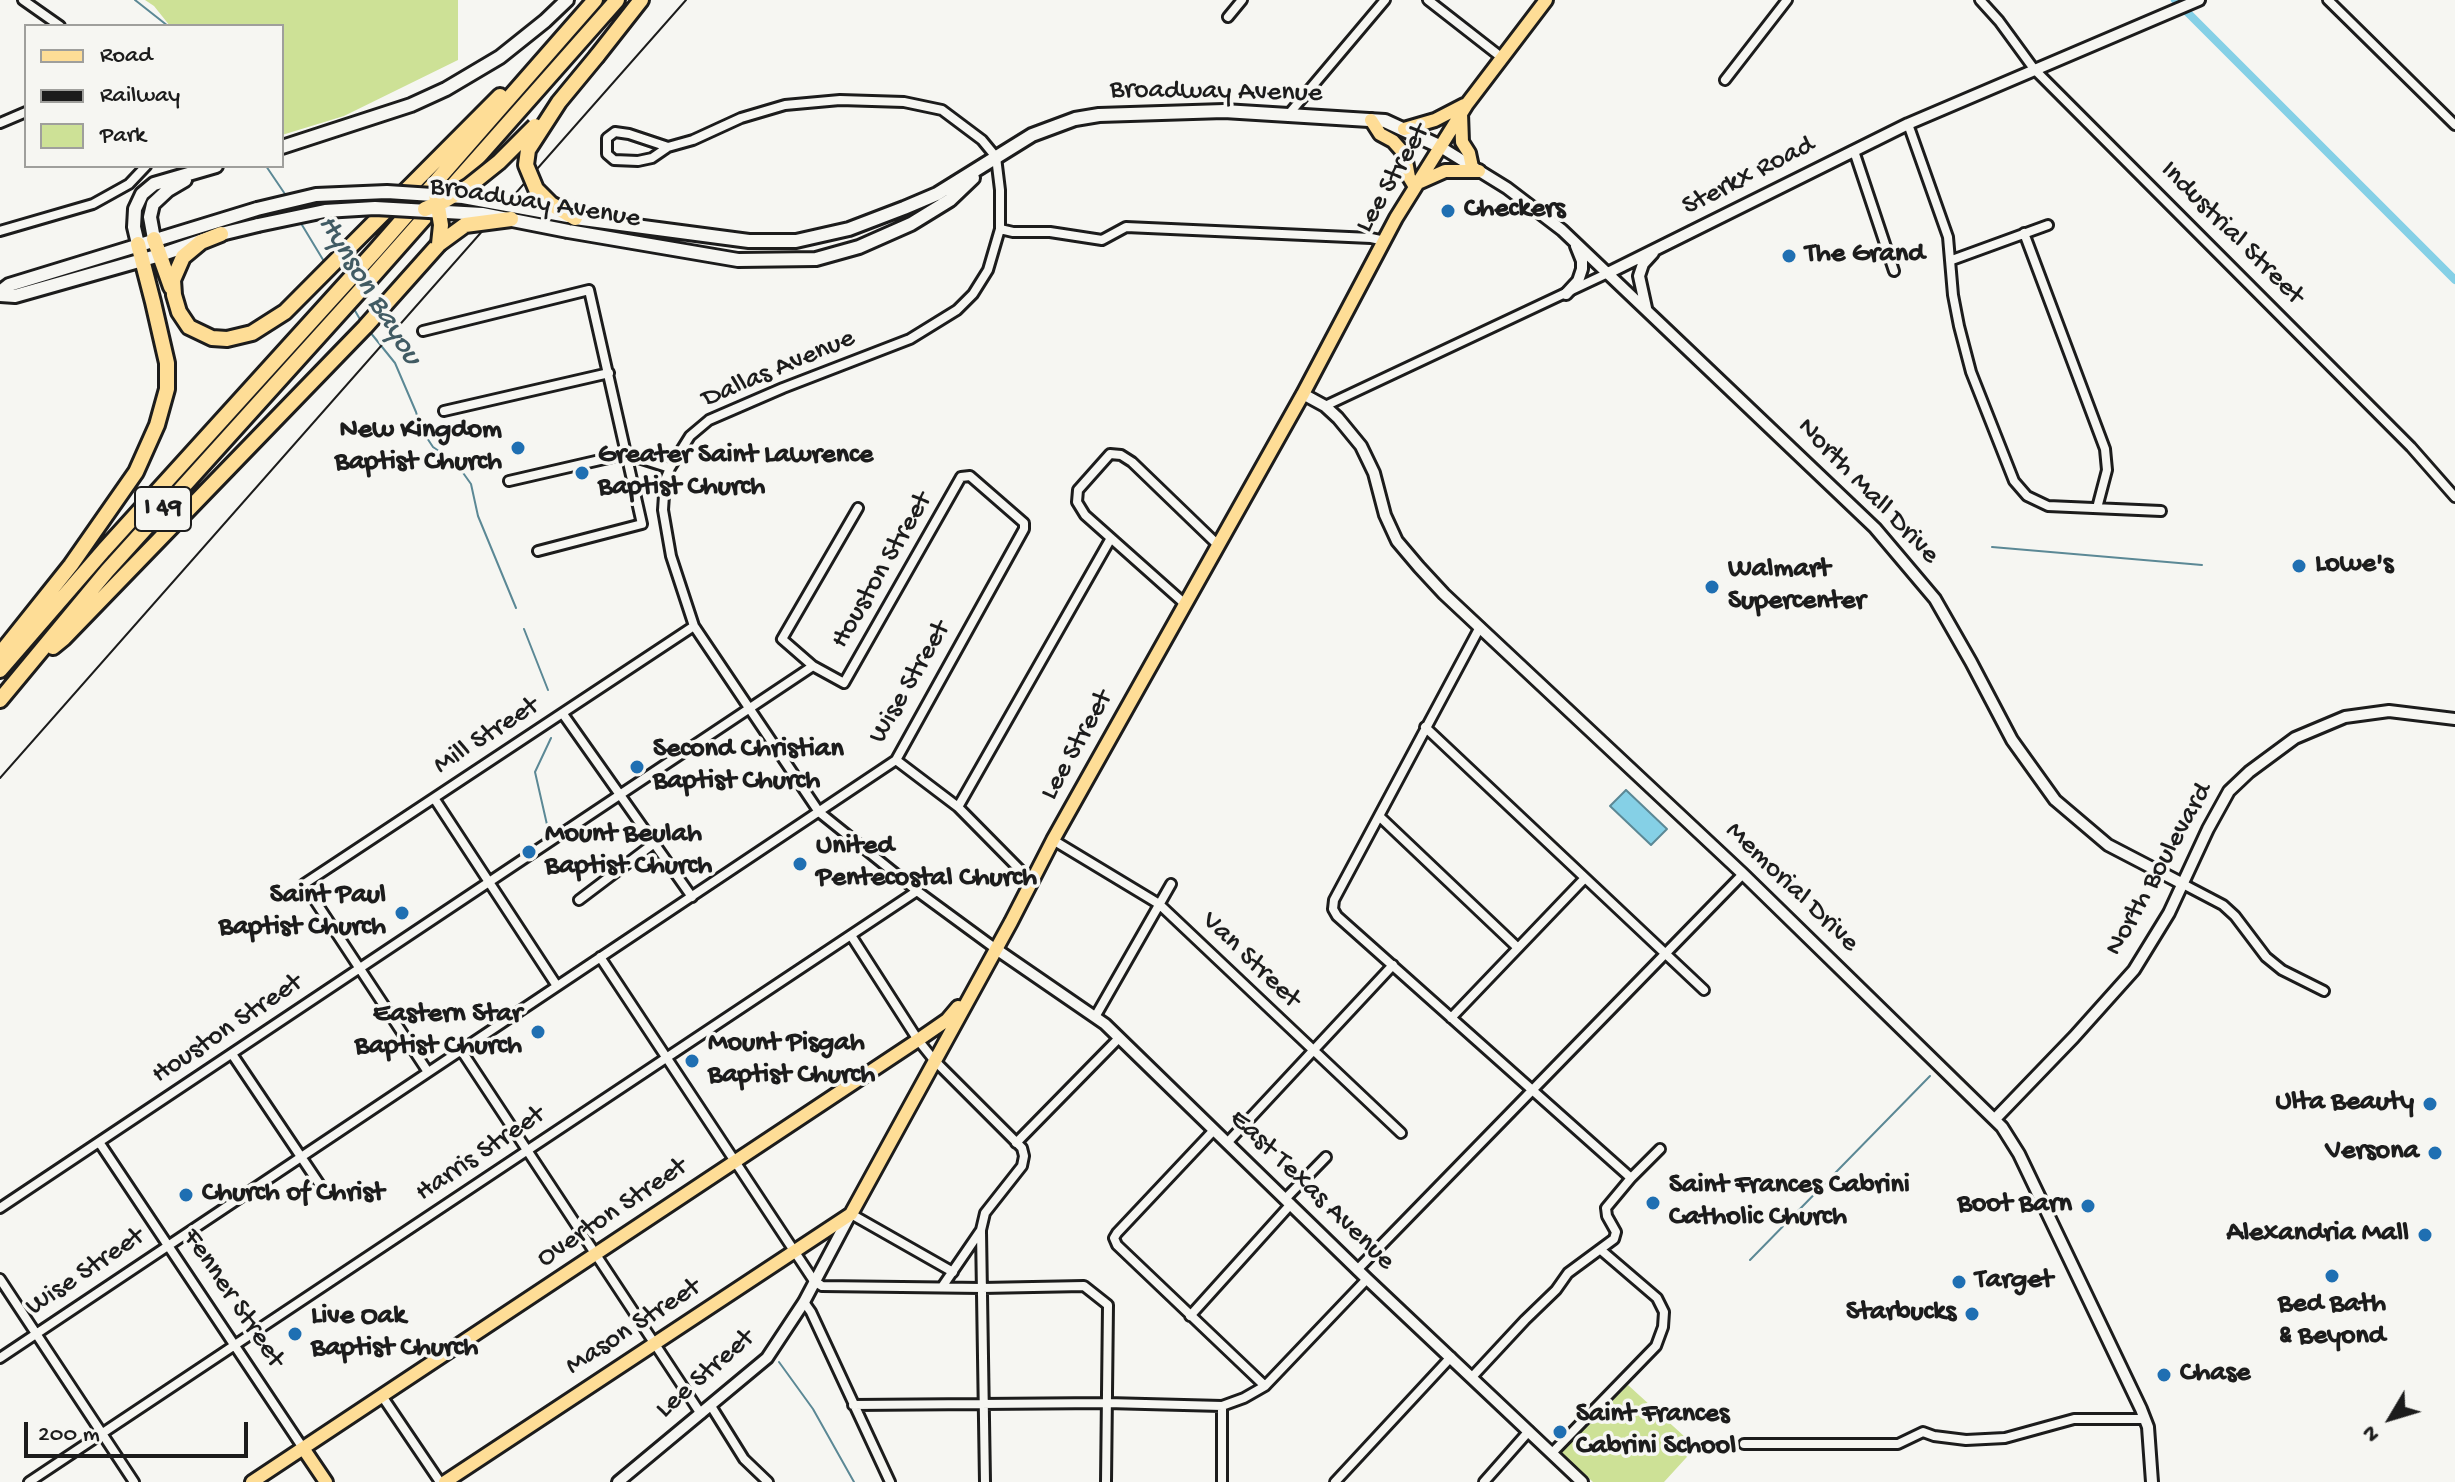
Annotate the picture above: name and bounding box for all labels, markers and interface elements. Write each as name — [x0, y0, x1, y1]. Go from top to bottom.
legend — [24, 24, 284, 168]
text: Road — [100, 42, 152, 71]
street label: Broadway Avenue — [1109, 74, 1323, 112]
text: Railway — [100, 82, 180, 111]
street label: Lee Street — [1349, 118, 1439, 240]
text: Park — [100, 122, 146, 151]
street label: Sterkx Road — [1677, 129, 1821, 225]
street label: Industrial Street — [2152, 155, 2310, 313]
street label: Broadway Avenue — [427, 171, 643, 237]
place label: Checkers — [1464, 194, 1565, 228]
marker: Checkers — [1439, 202, 1457, 220]
water label: Hynson Bayou — [308, 209, 428, 373]
place label: The Grand — [1805, 239, 1925, 273]
marker: The Grand — [1780, 247, 1798, 265]
street label: Dallas Avenue — [697, 323, 861, 417]
street label: North Mall Drive — [1789, 412, 1945, 572]
place label: New Kingdom Baptist Church — [335, 415, 502, 481]
marker: New Kingdom Baptist Church — [509, 439, 527, 457]
place label: Greater Saint Lawrence Baptist Church — [598, 440, 873, 506]
marker: Greater Saint Lawrence Baptist Church — [573, 464, 591, 482]
road number: I 49 — [135, 487, 191, 531]
street label: Houston Street — [825, 487, 941, 655]
place label: Lowe's — [2315, 549, 2393, 583]
place label: Walmart Supercenter — [1728, 554, 1865, 620]
marker: Lowe's — [2290, 557, 2308, 575]
marker: Walmart Supercenter — [1703, 578, 1721, 596]
street label: Wise Street — [862, 616, 960, 750]
street label: Lee Street — [1034, 685, 1122, 807]
street label: Mill Street — [428, 690, 546, 784]
place label: Second Christian Baptist Church — [653, 734, 844, 800]
marker: Second Christian Baptist Church — [628, 758, 646, 776]
street label: North Boulevard — [2099, 778, 2221, 962]
street label: Memorial Drive — [1717, 816, 1865, 960]
place label: Mount Beulah Baptist Church — [545, 819, 712, 885]
place label: United Pentecostal Church — [816, 831, 1037, 897]
marker: Mount Beulah Baptist Church — [520, 843, 538, 861]
marker: United Pentecostal Church — [791, 855, 809, 873]
place label: Saint Paul Baptist Church — [219, 880, 386, 946]
marker: Saint Paul Baptist Church — [393, 904, 411, 922]
street label: Van Street — [1193, 905, 1307, 1017]
street label: Houston Street — [146, 967, 310, 1093]
place label: Eastern Star Baptist Church — [355, 999, 522, 1065]
marker: Eastern Star Baptist Church — [529, 1023, 547, 1041]
place label: Mount Pisgah Baptist Church — [708, 1028, 875, 1094]
marker: Mount Pisgah Baptist Church — [683, 1052, 701, 1070]
place label: Ulta Beauty — [2275, 1087, 2414, 1121]
marker: Ulta Beauty — [2421, 1095, 2439, 1113]
street label: Harris Street — [410, 1099, 552, 1211]
street label: East Texas Avenue — [1221, 1103, 1401, 1279]
place label: Versona — [2325, 1136, 2419, 1170]
marker: Versona — [2426, 1144, 2444, 1162]
street label: Overton Street — [531, 1151, 695, 1277]
place label: Saint Frances Cabrini Catholic Church — [1669, 1170, 1910, 1236]
place label: Church of Christ — [202, 1178, 384, 1212]
marker: Church of Christ — [177, 1186, 195, 1204]
place label: Boot Barn — [1957, 1189, 2072, 1223]
marker: Saint Frances Cabrini Catholic Church — [1644, 1194, 1662, 1212]
marker: Boot Barn — [2079, 1197, 2097, 1215]
place label: Alexandria Mall — [2226, 1218, 2409, 1252]
street label: Wise Street — [20, 1221, 152, 1325]
street label: Fenner Street — [173, 1223, 291, 1375]
marker: Alexandria Mall — [2416, 1226, 2434, 1244]
place label: Target — [1975, 1265, 2053, 1299]
marker: Bed Bath & Beyond — [2323, 1267, 2341, 1285]
street label: Mason Street — [560, 1272, 708, 1384]
marker: Target — [1950, 1273, 1968, 1291]
place label: Bed Bath & Beyond — [2278, 1289, 2386, 1355]
place label: Starbucks — [1846, 1297, 1956, 1331]
place label: Live Oak Baptist Church — [311, 1301, 478, 1367]
marker: Starbucks — [1963, 1305, 1981, 1323]
street label: Lee Street — [650, 1323, 762, 1427]
marker: Live Oak Baptist Church — [286, 1325, 304, 1343]
place label: Chase — [2180, 1358, 2251, 1392]
marker: Chase — [2155, 1366, 2173, 1384]
north arrow — [2351, 1378, 2431, 1458]
place label: Saint Frances Cabrini School — [1576, 1399, 1736, 1465]
scale bar — [28, 1406, 252, 1456]
text: N — [2357, 1419, 2387, 1446]
text: 200 m — [38, 1421, 100, 1450]
marker: Saint Frances Cabrini School — [1551, 1423, 1569, 1441]

